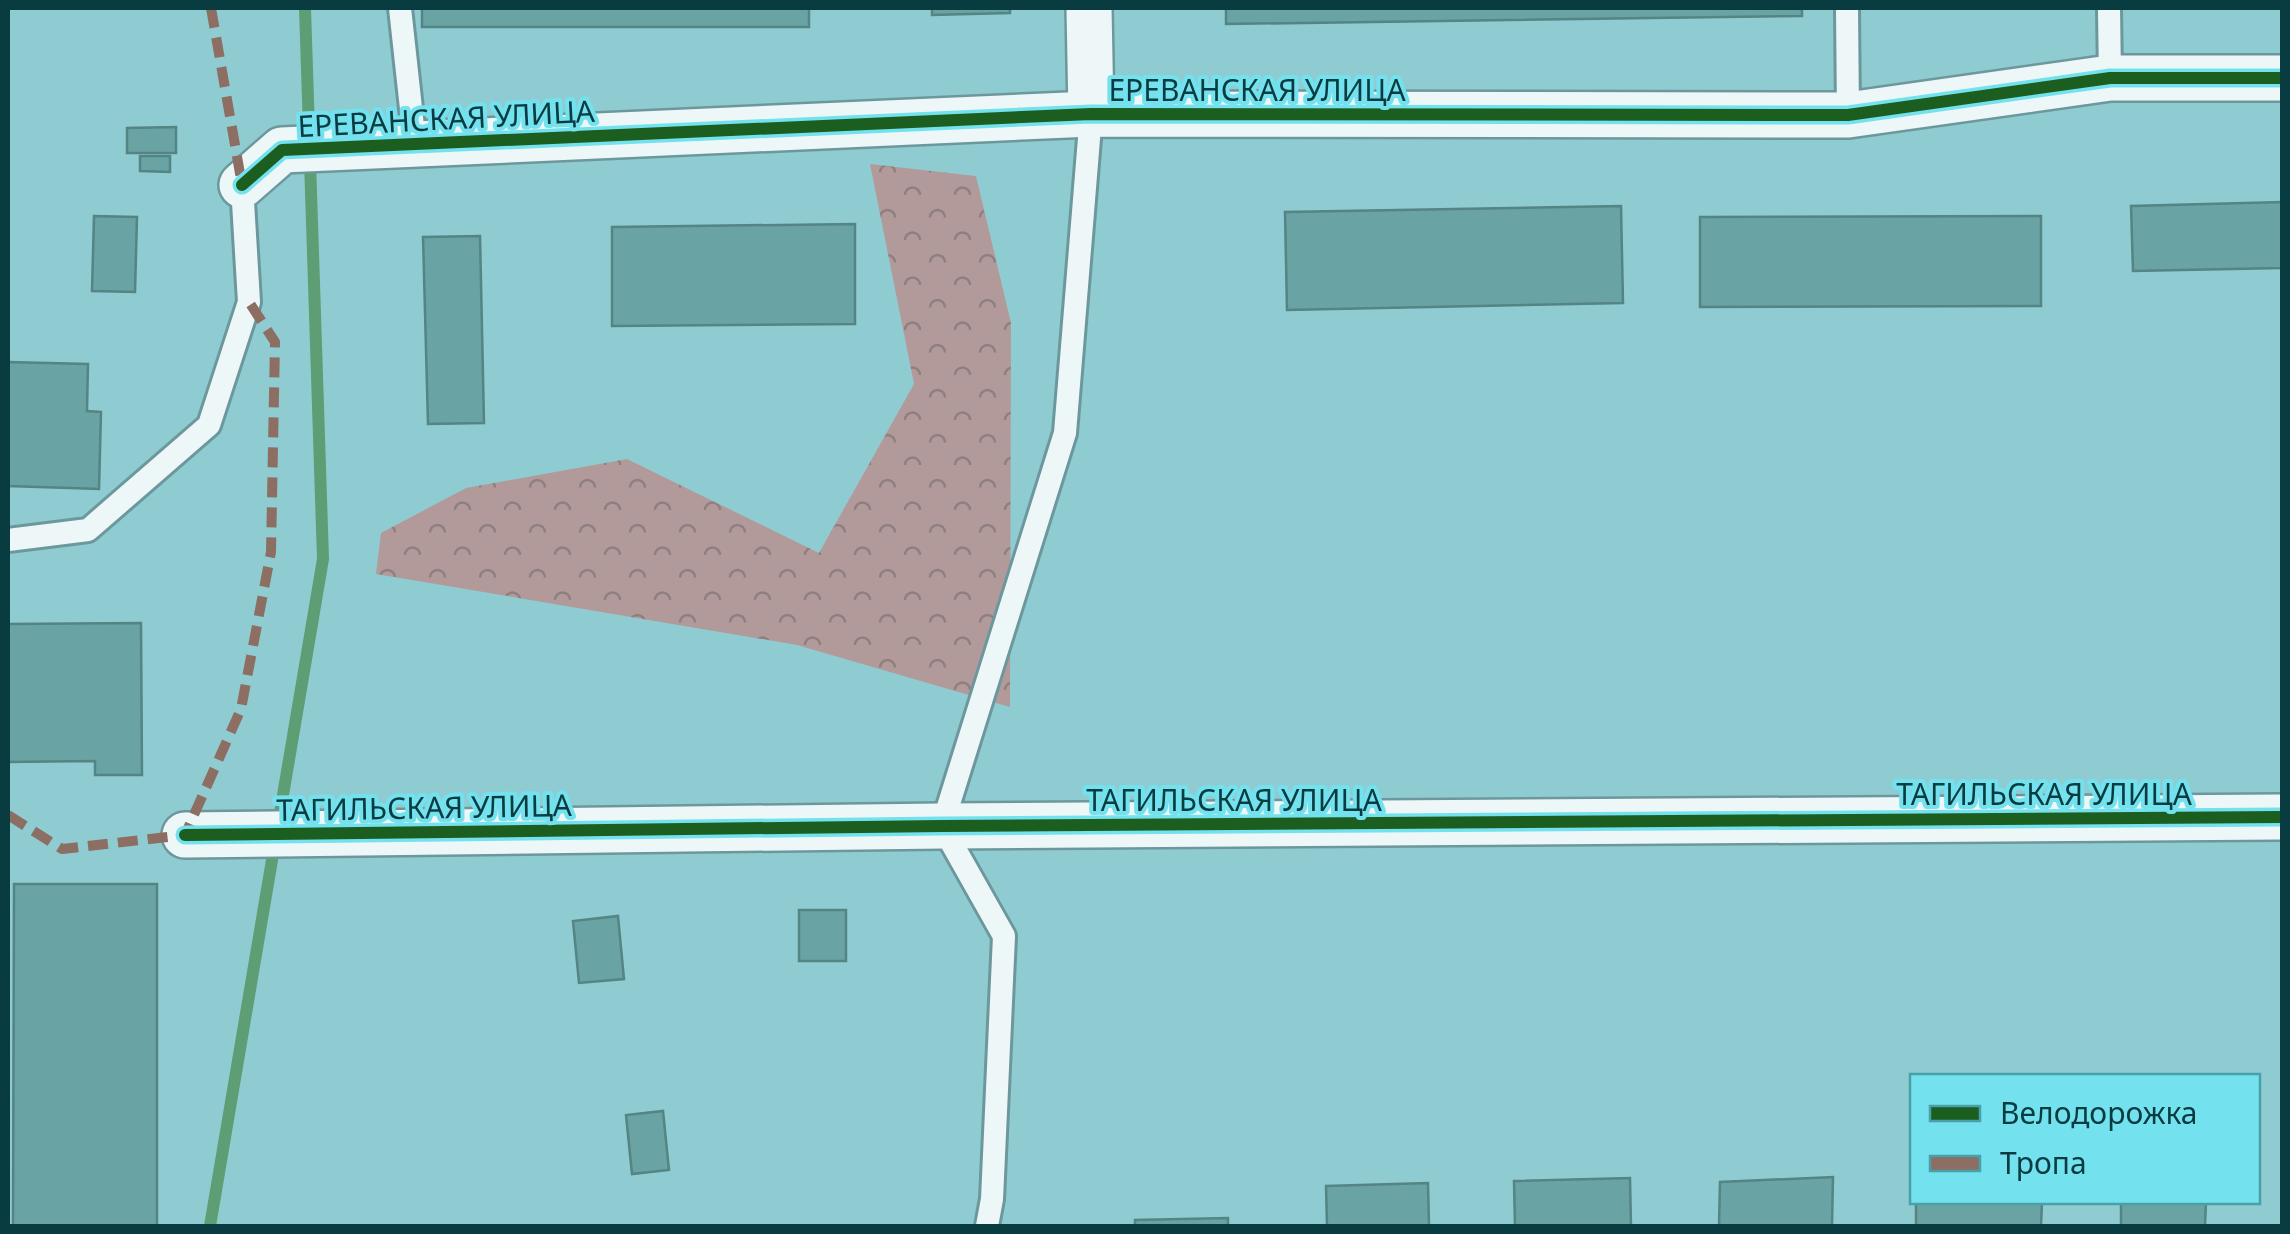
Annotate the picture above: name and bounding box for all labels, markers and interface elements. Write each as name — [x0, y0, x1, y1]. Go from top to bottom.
street label: ЕРЕВАНСКАЯ УЛИЦА — [1108, 69, 1406, 110]
street label: ЕРЕВАНСКАЯ УЛИЦА — [297, 90, 596, 146]
street label: ТАГИЛЬСКАЯ УЛИЦА — [1896, 773, 2193, 814]
street label: ТАГИЛЬСКАЯ УЛИЦА — [1086, 779, 1383, 820]
street label: ТАГИЛЬСКАЯ УЛИЦА — [276, 784, 573, 830]
legend — [1910, 1074, 2260, 1204]
text: Велодорожка — [2000, 1092, 2197, 1133]
text: Тропа — [2000, 1142, 2087, 1183]

